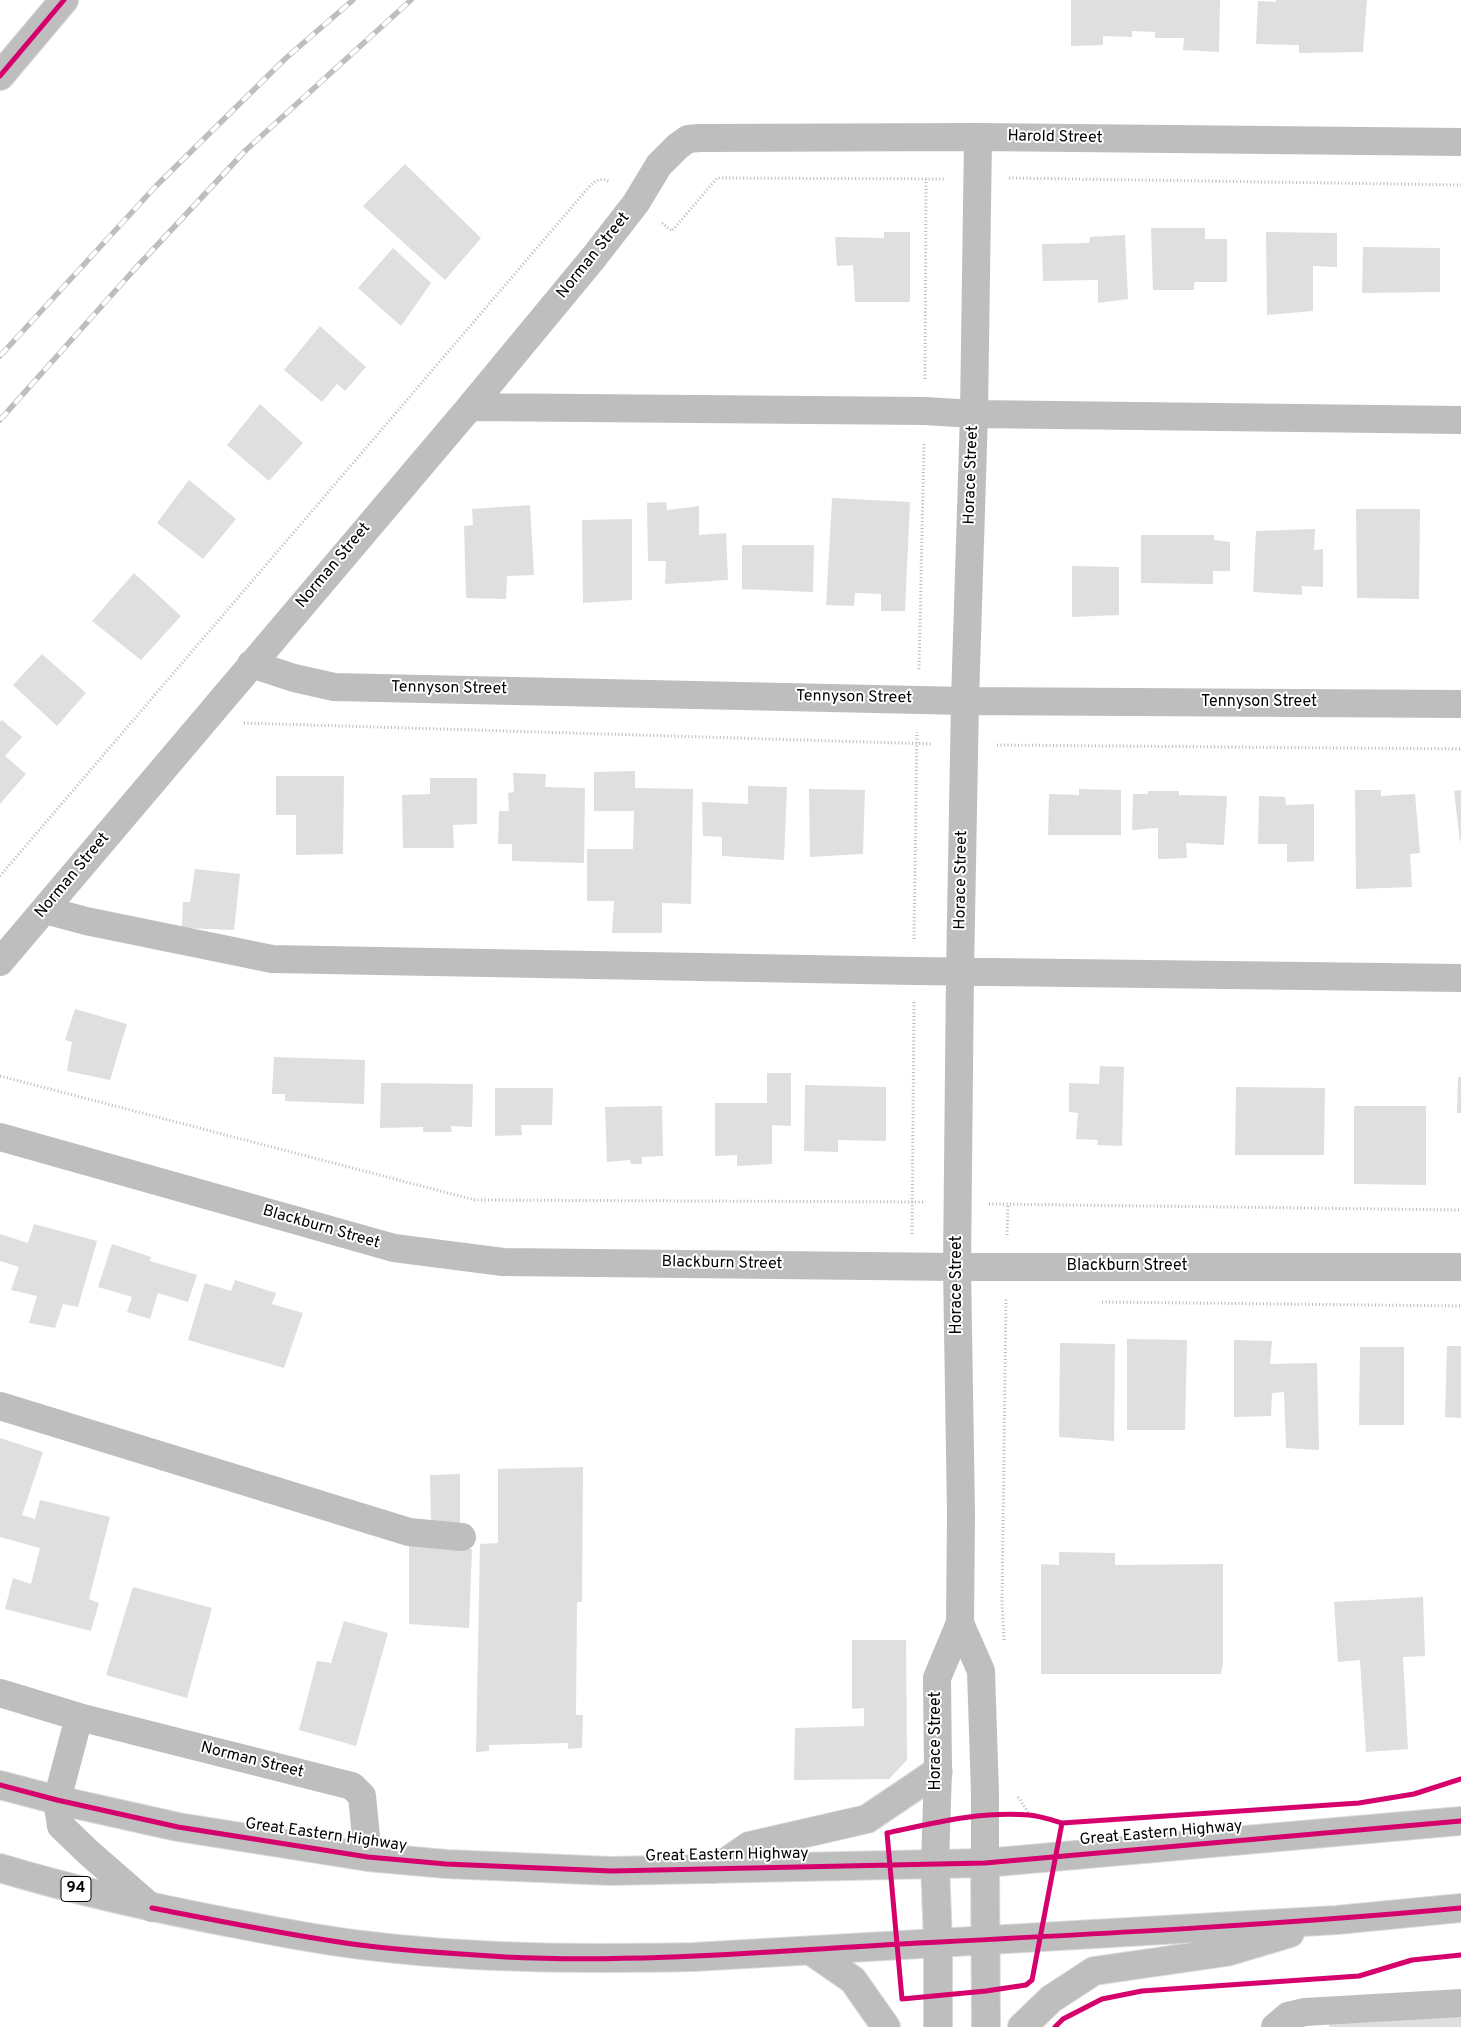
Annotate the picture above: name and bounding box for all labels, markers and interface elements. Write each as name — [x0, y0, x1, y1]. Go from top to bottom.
street label: Harold Street — [1007, 128, 1103, 148]
street label: Norman Street — [553, 209, 635, 303]
street label: Horace Street — [961, 425, 983, 525]
street label: Norman Street — [293, 519, 375, 613]
street label: Tennyson Street — [391, 678, 507, 700]
street label: Tennyson Street — [796, 687, 912, 709]
street label: Tennyson Street — [1201, 693, 1317, 713]
street label: Norman Street — [32, 829, 114, 923]
street label: Horace Street — [952, 830, 972, 930]
street label: Blackburn Street — [260, 1202, 382, 1254]
street label: Horace Street — [948, 1235, 968, 1335]
street label: Blackburn Street — [661, 1253, 783, 1275]
street label: Blackburn Street — [1067, 1257, 1187, 1277]
street label: Horace Street — [927, 1691, 947, 1791]
street label: Norman Street — [199, 1739, 305, 1783]
street label: Great Eastern Highway — [244, 1815, 408, 1857]
street label: Great Eastern Highway — [1079, 1817, 1243, 1851]
street label: Great Eastern Highway — [645, 1845, 809, 1867]
road number: 94 — [61, 1876, 91, 1902]

